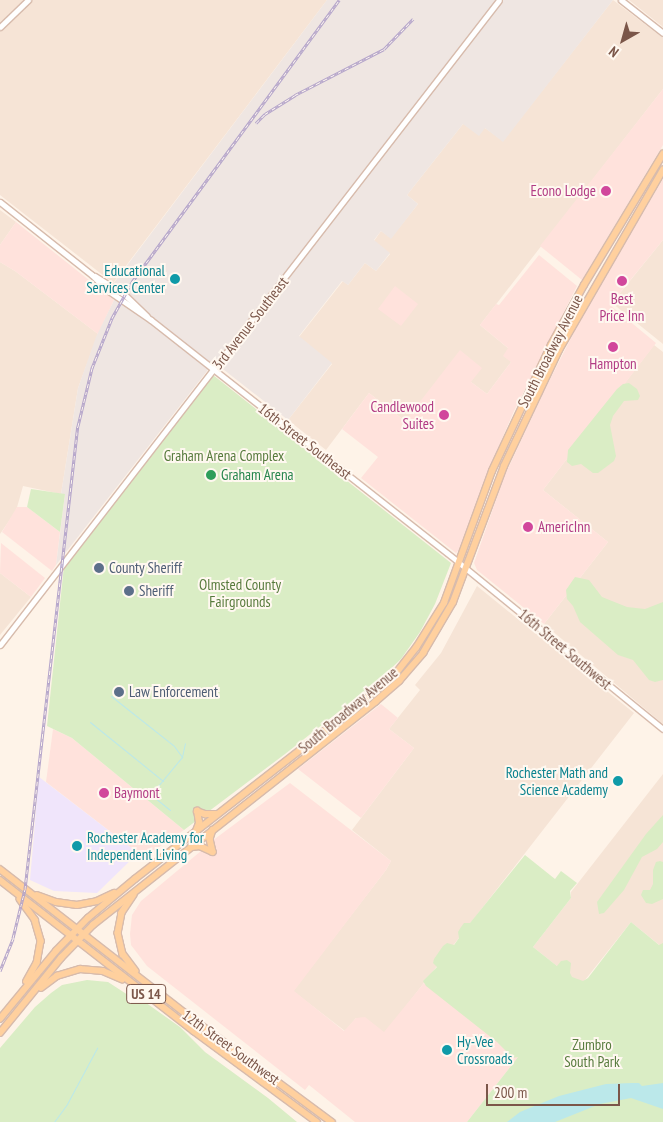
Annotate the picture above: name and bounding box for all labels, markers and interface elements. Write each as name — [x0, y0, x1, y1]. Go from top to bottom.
north arrow — [598, 15, 648, 65]
text: N — [605, 42, 622, 61]
place label: Econo Lodge — [531, 182, 596, 200]
marker: Econo Lodge — [600, 185, 612, 197]
place label: Educational Services Center — [86, 261, 165, 296]
marker: Educational Services Center — [169, 273, 181, 285]
street label: 3rd Avenue Southeast — [208, 273, 292, 373]
marker: Best Price Inn — [616, 275, 628, 287]
place label: Best Price Inn — [600, 289, 644, 324]
street label: South Broadway Avenue — [514, 291, 586, 411]
marker: Hampton — [607, 341, 619, 353]
place label: Hampton — [589, 355, 637, 373]
place label: Candlewood Suites — [371, 397, 434, 432]
street label: 16th Street Southeast — [255, 399, 355, 483]
marker: Candlewood Suites — [438, 409, 450, 421]
park label: Graham Arena Complex — [163, 447, 285, 465]
place label: Graham Arena — [221, 466, 294, 484]
marker: Graham Arena — [205, 469, 217, 481]
place label: AmericInn — [538, 518, 590, 536]
marker: AmericInn — [522, 521, 534, 533]
place label: County Sheriff — [109, 559, 182, 577]
marker: County Sheriff — [93, 562, 105, 574]
park label: Olmsted County Fairgrounds — [199, 575, 281, 610]
place label: Sheriff — [139, 582, 173, 600]
marker: Sheriff — [123, 585, 135, 597]
street label: 16th Street Southwest — [515, 605, 615, 693]
street label: South Broadway Avenue — [294, 663, 402, 757]
place label: Law Enforcement — [129, 683, 218, 701]
marker: Law Enforcement — [113, 686, 125, 698]
place label: Rochester Math and Science Academy — [506, 763, 608, 798]
marker: Rochester Math and Science Academy — [612, 775, 624, 787]
place label: Baymont — [114, 784, 160, 802]
marker: Baymont — [98, 787, 110, 799]
place label: Rochester Academy for Independent Living — [87, 828, 205, 863]
marker: Rochester Academy for Independent Living — [71, 840, 83, 852]
road number: US 14 — [126, 982, 166, 1006]
street label: 12th Street Southwest — [179, 1006, 283, 1088]
place label: Hy-Vee Crossroads — [457, 1032, 513, 1067]
park label: Zumbro South Park — [564, 1035, 620, 1070]
marker: Hy-Vee Crossroads — [441, 1044, 453, 1056]
scale bar — [488, 1074, 622, 1106]
text: 200 m — [494, 1083, 527, 1102]

